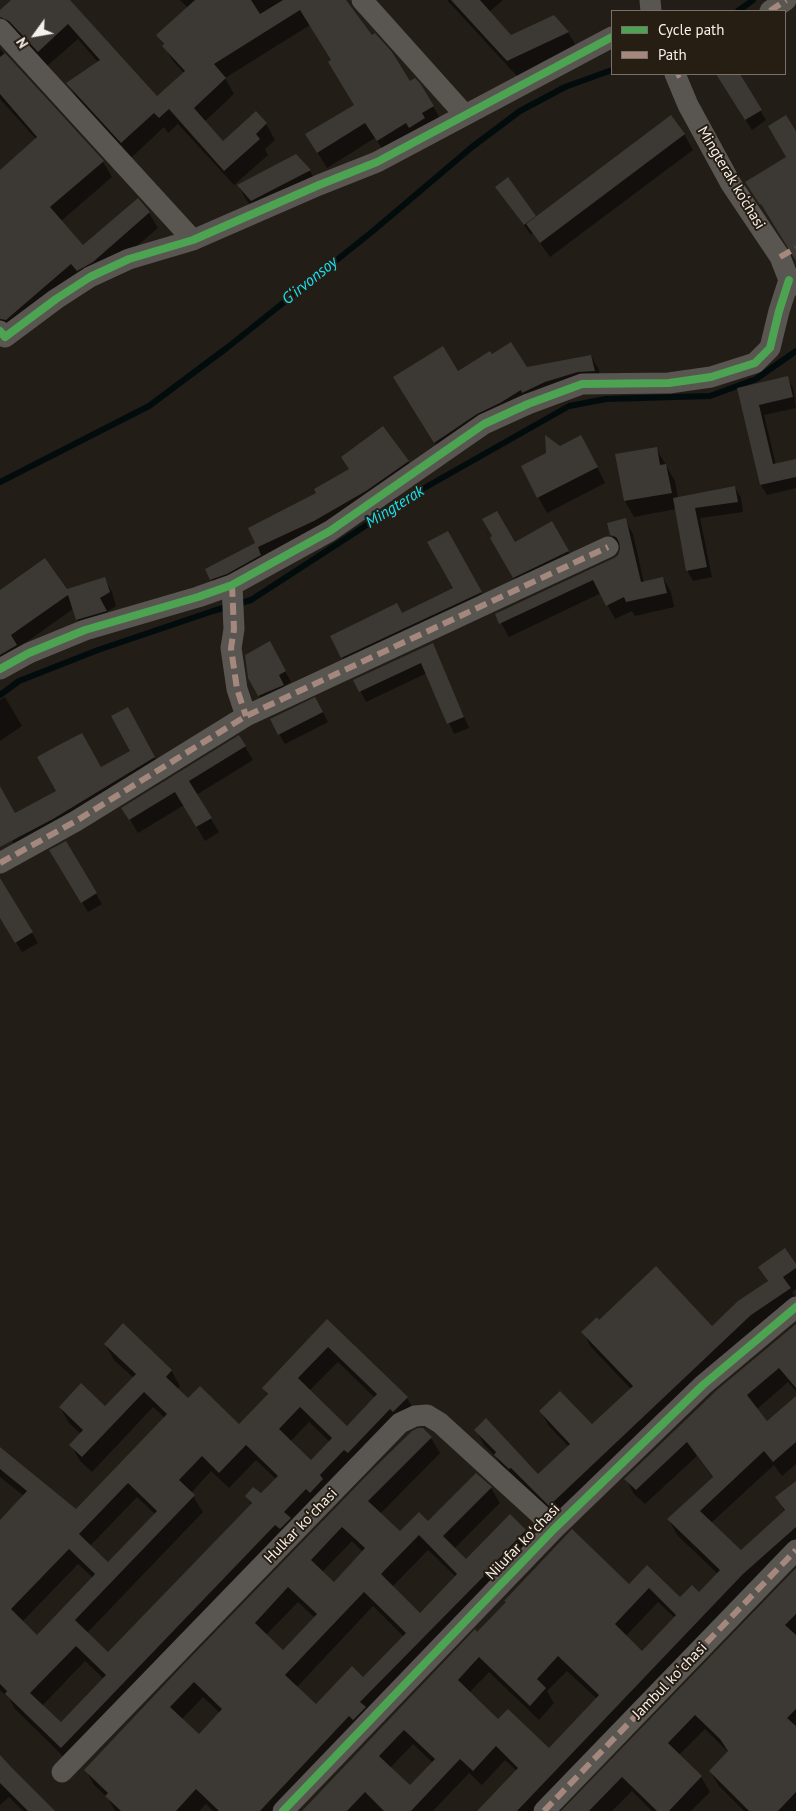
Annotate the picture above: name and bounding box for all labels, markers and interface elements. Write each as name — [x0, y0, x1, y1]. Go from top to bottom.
north arrow — [10, 10, 60, 60]
legend — [611, 10, 786, 75]
text: Cycle path — [658, 20, 724, 39]
text: N — [12, 34, 32, 52]
text: Path — [658, 45, 687, 64]
street label: Mingterak ko‘chasi — [693, 123, 769, 233]
water label: G‘irvonsoy — [278, 253, 342, 309]
water label: Mingterak — [362, 482, 428, 532]
street label: Hulkar koʻchasi — [261, 1485, 341, 1567]
street label: Nilufar koʻchasi — [482, 1500, 564, 1584]
street label: Jambul koʻchasi — [629, 1639, 711, 1723]

